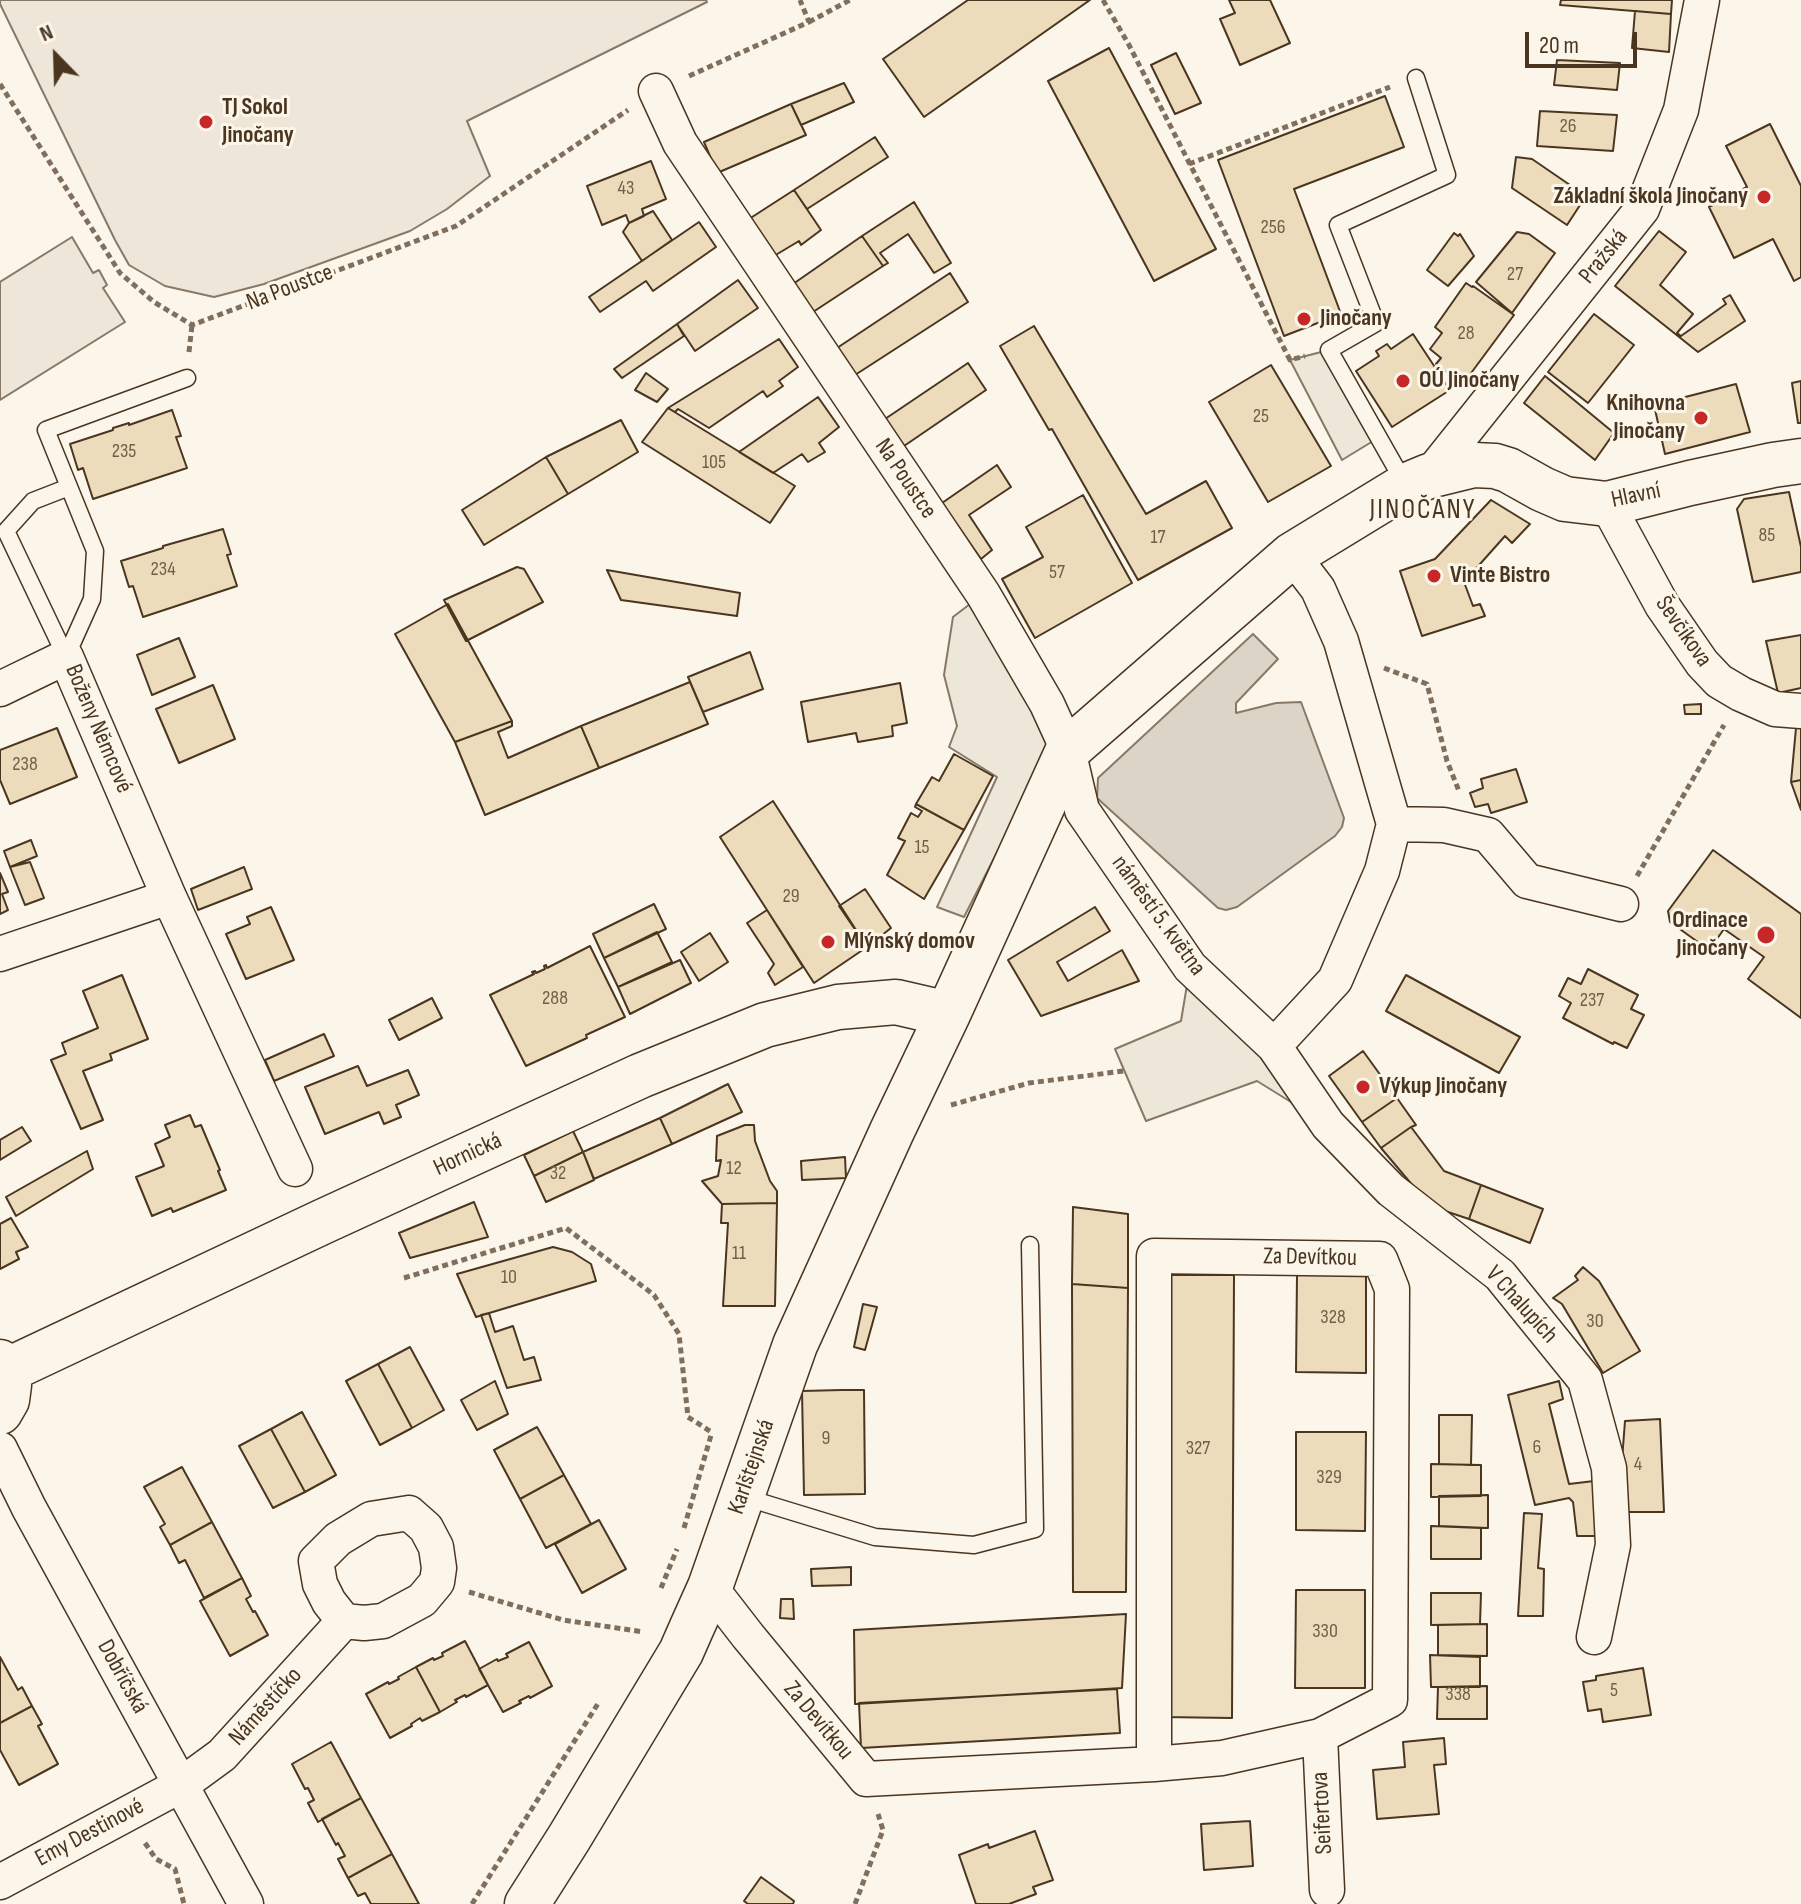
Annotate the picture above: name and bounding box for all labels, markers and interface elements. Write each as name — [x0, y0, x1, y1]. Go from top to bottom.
north arrow — [16, 16, 96, 96]
scale bar — [1529, 16, 1641, 66]
text: N — [36, 19, 57, 48]
text: 20 m — [1539, 31, 1579, 60]
place label: TJ Sokol Jinočany — [222, 94, 294, 150]
marker: TJ Sokol Jinočany — [197, 113, 215, 131]
house number: 26 — [1560, 115, 1576, 139]
house number: 43 — [618, 177, 634, 201]
place label: Základní škola Jinočany — [1554, 183, 1748, 211]
marker: Základní škola Jinočany — [1755, 188, 1773, 206]
house number: 256 — [1260, 216, 1286, 240]
street label: Pražská — [1573, 224, 1635, 290]
street label: Na Poustce — [243, 258, 337, 318]
house number: 27 — [1507, 263, 1523, 287]
place label: Jinočany — [1320, 305, 1392, 333]
marker: Jinočany — [1295, 310, 1313, 328]
house number: 28 — [1458, 322, 1474, 346]
place label: OÚ Jinočany — [1419, 367, 1519, 395]
marker: OÚ Jinočany — [1394, 372, 1412, 390]
place label: Knihovna Jinočany — [1606, 390, 1685, 446]
house number: 25 — [1253, 405, 1269, 429]
marker: Knihovna Jinočany — [1692, 409, 1710, 427]
street label: Na Poustce — [868, 434, 942, 524]
house number: 235 — [112, 440, 136, 464]
house number: 105 — [702, 451, 726, 475]
street label: Hlavní — [1609, 477, 1663, 515]
district label: JINOČANY — [1369, 494, 1477, 528]
house number: 85 — [1759, 524, 1775, 548]
house number: 17 — [1151, 526, 1165, 550]
house number: 234 — [150, 558, 176, 582]
house number: 57 — [1049, 561, 1065, 585]
place label: Vinte Bistro — [1450, 562, 1550, 590]
marker: Vinte Bistro — [1425, 567, 1443, 585]
street label: Ševčíkova — [1648, 591, 1718, 673]
street label: Boženy Němcové — [58, 660, 138, 798]
house number: 238 — [12, 753, 38, 777]
house number: 15 — [914, 836, 930, 860]
street label: náměstí 5. května — [1105, 850, 1211, 982]
house number: 29 — [782, 885, 800, 909]
place label: Ordinace Jinočany — [1672, 907, 1748, 963]
marker: Ordinace Jinočany — [1755, 924, 1777, 946]
place label: Mlýnský domov — [844, 928, 975, 956]
marker: Mlýnský domov — [819, 933, 837, 951]
house number: 288 — [542, 987, 568, 1011]
house number: 237 — [1580, 989, 1604, 1013]
place label: Výkup Jinočany — [1379, 1073, 1507, 1101]
marker: Výkup Jinočany — [1354, 1078, 1372, 1096]
street label: Hornická — [429, 1127, 507, 1183]
house number: 12 — [726, 1157, 742, 1181]
house number: 32 — [550, 1162, 566, 1186]
house number: 11 — [732, 1242, 746, 1266]
street label: Za Devítkou — [1263, 1243, 1357, 1273]
street label: V Chalupích — [1479, 1260, 1563, 1350]
house number: 10 — [501, 1266, 517, 1290]
house number: 328 — [1320, 1306, 1346, 1330]
house number: 30 — [1586, 1310, 1604, 1334]
street label: Karlštejnská — [722, 1416, 782, 1518]
house number: 9 — [822, 1427, 830, 1451]
house number: 6 — [1533, 1436, 1541, 1460]
house number: 327 — [1186, 1437, 1210, 1461]
house number: 4 — [1634, 1453, 1642, 1477]
house number: 329 — [1316, 1466, 1342, 1490]
house number: 330 — [1312, 1620, 1338, 1644]
street label: Dobříčská — [90, 1635, 154, 1719]
street label: Náměstíčko — [223, 1662, 309, 1752]
street label: Za Devítkou — [777, 1676, 859, 1766]
house number: 5 — [1610, 1679, 1618, 1703]
house number: 338 — [1445, 1683, 1471, 1707]
street label: Seifertova — [1306, 1771, 1340, 1855]
street label: Emy Destinové — [31, 1792, 149, 1874]

